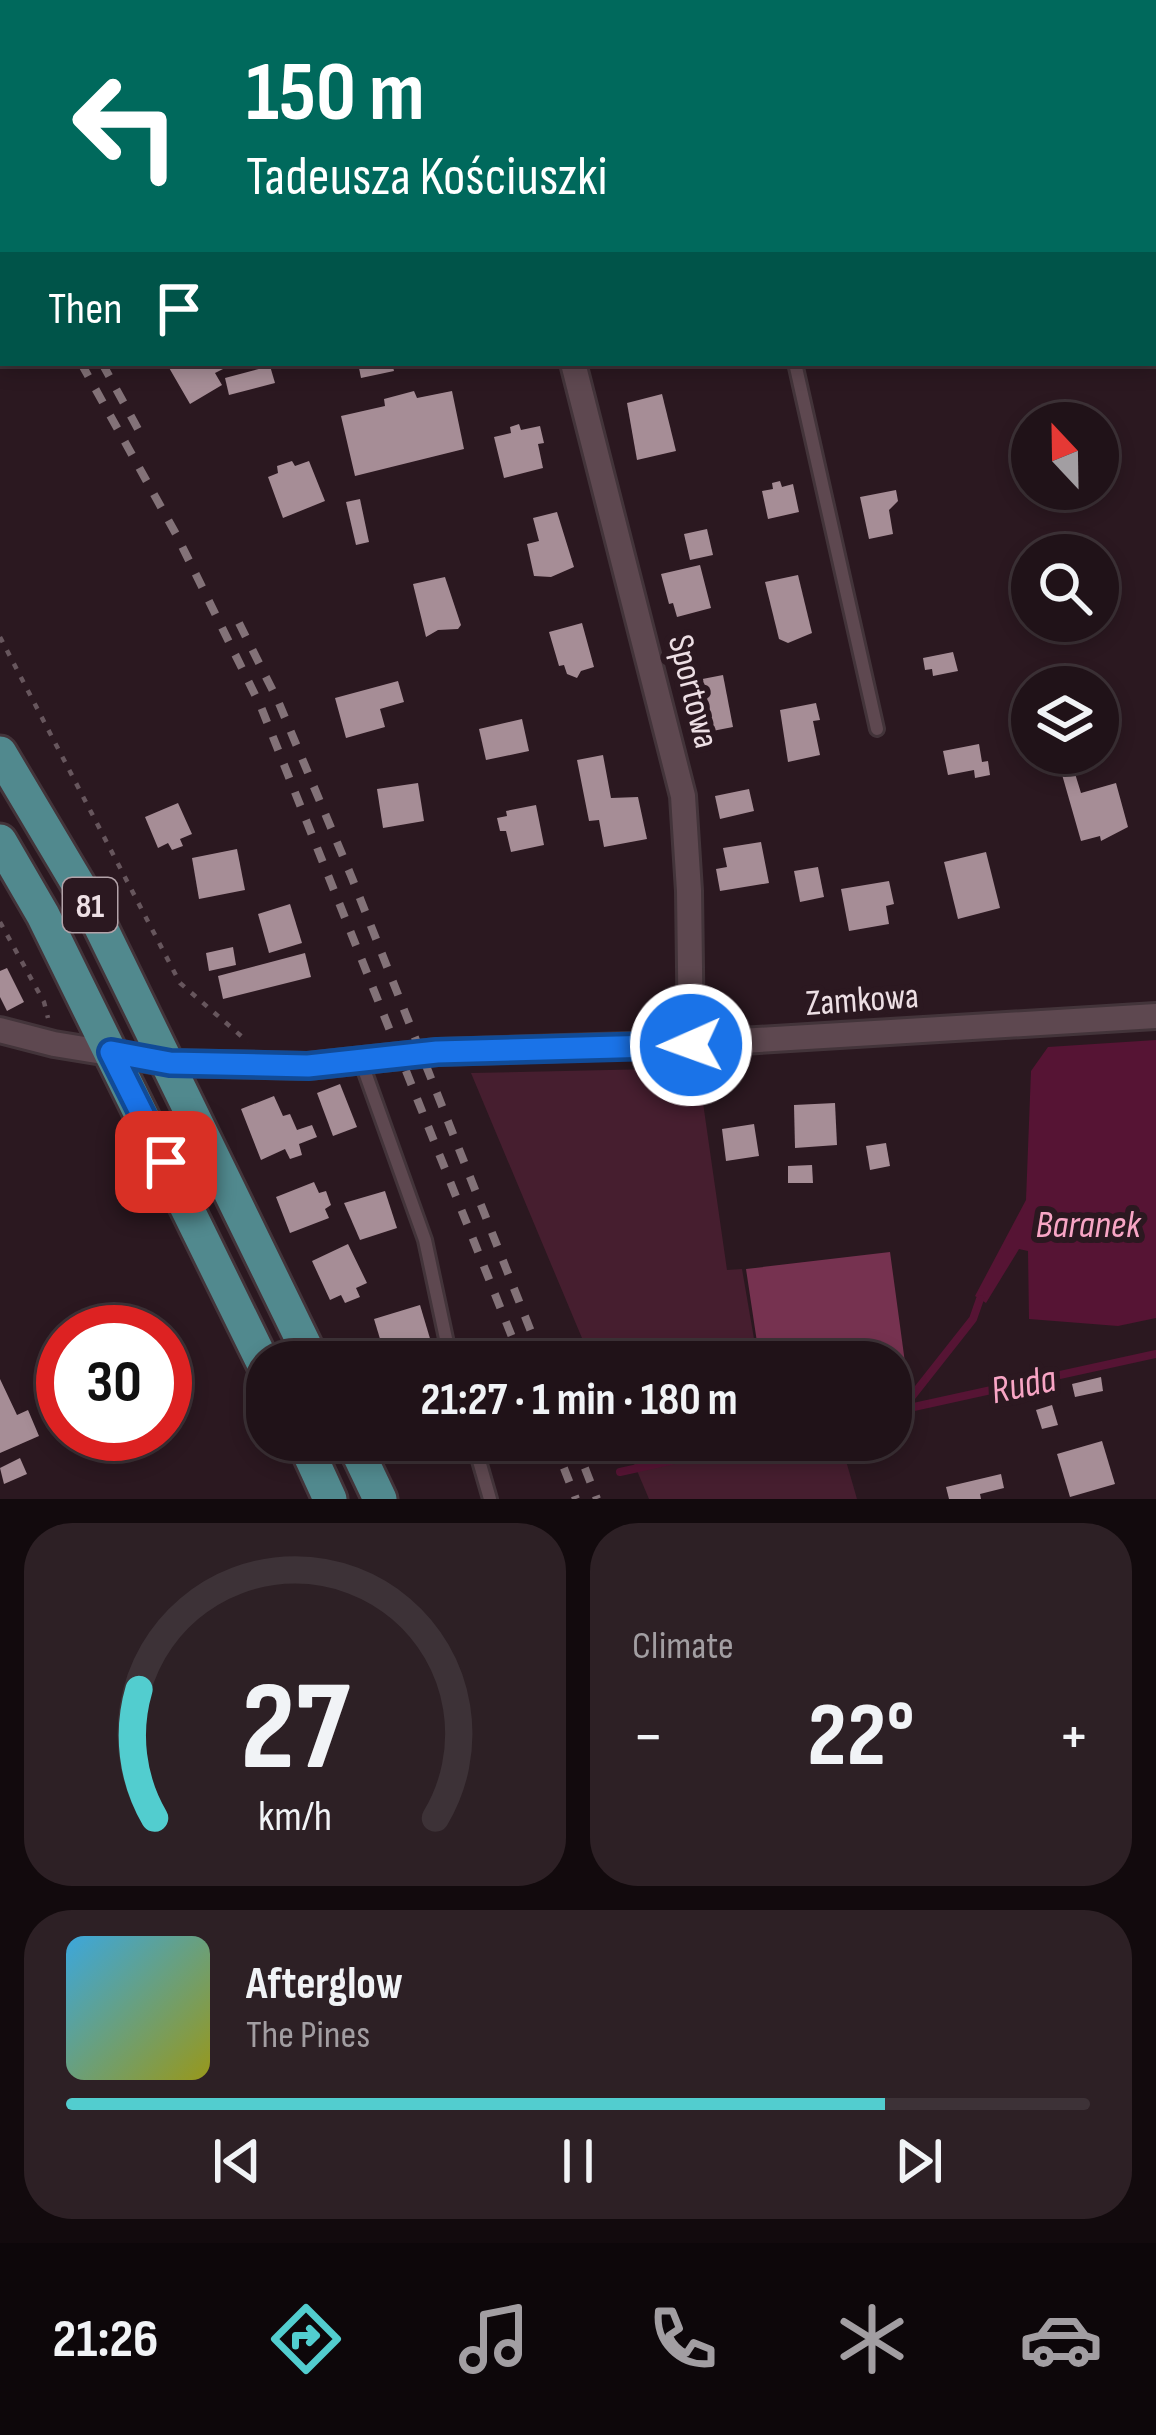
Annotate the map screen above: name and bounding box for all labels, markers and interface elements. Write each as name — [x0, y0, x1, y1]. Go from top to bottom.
text: 150 m — [246, 43, 425, 144]
icon: left — [48, 48, 204, 204]
text: Tadeusza Kościuszki — [246, 145, 608, 210]
icon: arrive — [146, 276, 212, 342]
text: Then — [48, 282, 122, 337]
north arrow — [1011, 402, 1119, 510]
map controls — [1011, 402, 1119, 774]
button: search — [1011, 534, 1119, 642]
street label: Sportowa — [658, 631, 727, 753]
button: layers — [1011, 666, 1119, 774]
road number: 81 — [63, 878, 117, 932]
street label: Zamkowa — [804, 975, 920, 1026]
position arrow — [628, 982, 754, 1108]
pin — [115, 1111, 217, 1213]
icon: arrive — [133, 1129, 199, 1195]
water label: Baranek — [1035, 1202, 1142, 1249]
speed limit sign: 30 — [36, 1305, 192, 1461]
water label: Ruda — [987, 1356, 1061, 1415]
text: 21:27 · 1 min · 180 m — [420, 1373, 738, 1428]
text: Climate — [632, 1623, 734, 1670]
text: 27 — [240, 1655, 350, 1804]
text: 22° — [807, 1683, 915, 1791]
text: − — [632, 1698, 664, 1777]
text: + — [1058, 1698, 1090, 1777]
text: km/h — [258, 1790, 332, 1842]
text: Afterglow — [246, 1957, 403, 2012]
text: The Pines — [246, 2012, 370, 2059]
icon: previous — [204, 2128, 270, 2194]
icon: pause — [545, 2128, 611, 2194]
icon: next — [886, 2128, 952, 2194]
icon: directions — [264, 2297, 348, 2381]
icon: music — [452, 2297, 536, 2381]
icon: phone — [641, 2297, 725, 2381]
icon: climate — [830, 2297, 914, 2381]
icon: car — [1019, 2297, 1103, 2381]
text: 21:26 — [52, 2307, 159, 2372]

